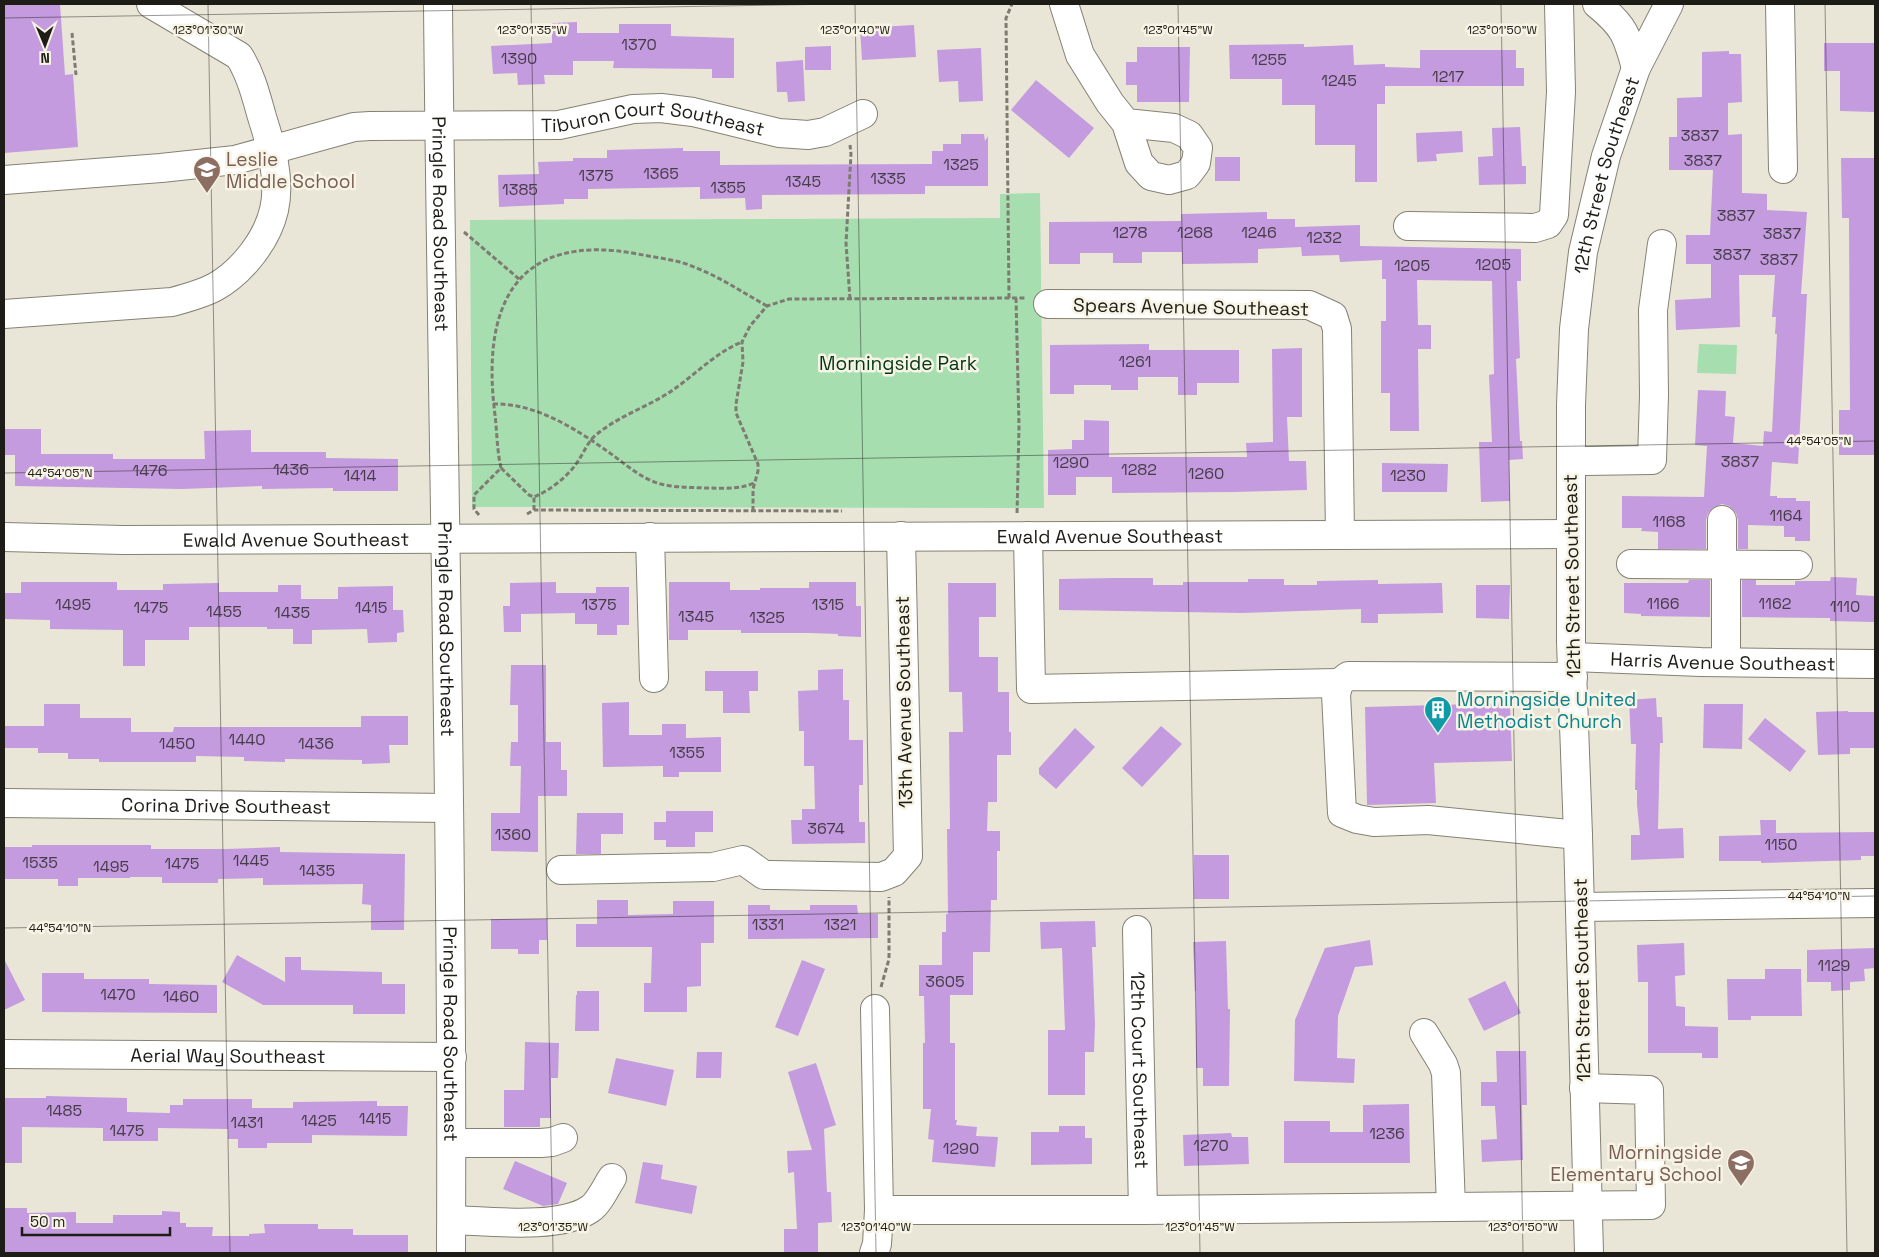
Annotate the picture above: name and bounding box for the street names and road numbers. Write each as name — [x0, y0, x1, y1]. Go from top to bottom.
street label: 12th Street Southeast — [1568, 73, 1645, 275]
street label: Tiburon Court Southeast — [541, 95, 767, 142]
street label: Pringle Road Southeast — [427, 116, 455, 332]
street label: Spears Avenue Southeast — [1073, 292, 1309, 322]
street label: 12th Street Southeast — [1558, 474, 1586, 678]
street label: Pringle Road Southeast — [433, 521, 461, 737]
street label: Ewald Avenue Southeast — [997, 523, 1223, 549]
street label: Ewald Avenue Southeast — [183, 526, 409, 552]
street label: 13th Avenue Southeast — [890, 596, 918, 808]
street label: Harris Avenue Southeast — [1610, 646, 1836, 676]
street label: Corina Drive Southeast — [121, 792, 331, 819]
street label: 12th Street Southeast — [1568, 878, 1596, 1082]
street label: Pringle Road Southeast — [438, 926, 464, 1142]
street label: 12th Court Southeast — [1125, 971, 1155, 1169]
street label: Aerial Way Southeast — [130, 1042, 326, 1069]

